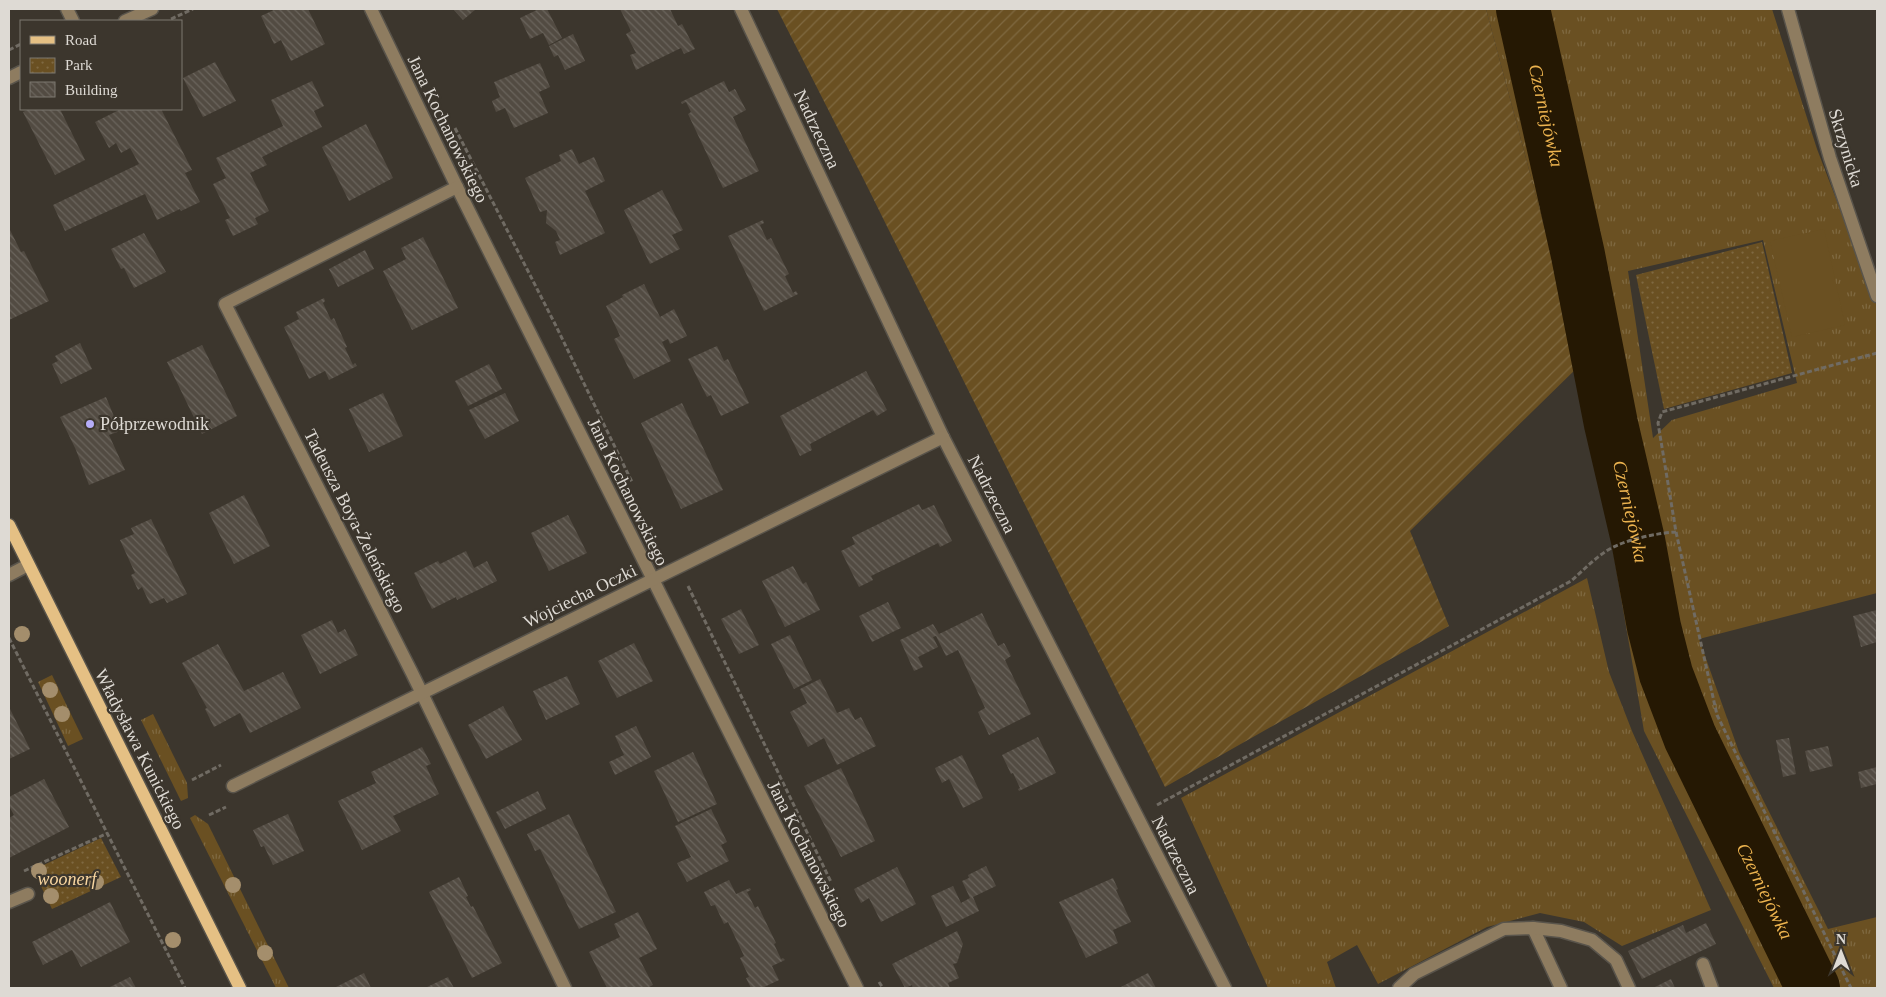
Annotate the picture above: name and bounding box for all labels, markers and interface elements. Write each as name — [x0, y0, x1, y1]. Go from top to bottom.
legend — [20, 20, 182, 110]
text: Road — [65, 32, 97, 48]
street label: Jana Kochanowskiego — [404, 52, 492, 206]
text: Park — [65, 57, 93, 73]
water label: Czerniejówka — [1525, 62, 1568, 169]
text: Building — [65, 82, 118, 98]
street label: Nadrzeczna — [790, 86, 844, 172]
street label: Skrzynicka — [1825, 106, 1867, 190]
place label: Półprzewodnik — [100, 414, 209, 434]
street label: Jana Kochanowskiego — [584, 415, 672, 569]
marker: Półprzewodnik — [84, 418, 96, 430]
street label: Tadeusza Boya-Żeleńskiego — [300, 426, 410, 616]
street label: Nadrzeczna — [964, 452, 1020, 536]
water label: Czerniejówka — [1609, 458, 1652, 564]
street label: Wojciecha Oczki — [520, 560, 640, 632]
street label: Władysława Kunickiego — [91, 665, 189, 833]
street label: Jana Kochanowskiego — [763, 778, 855, 930]
street label: Nadrzeczna — [1148, 813, 1204, 897]
water label: Czerniejówka — [1733, 839, 1798, 942]
park label: woonerf — [37, 869, 99, 889]
north arrow — [1816, 927, 1866, 977]
text: N — [1836, 932, 1846, 947]

